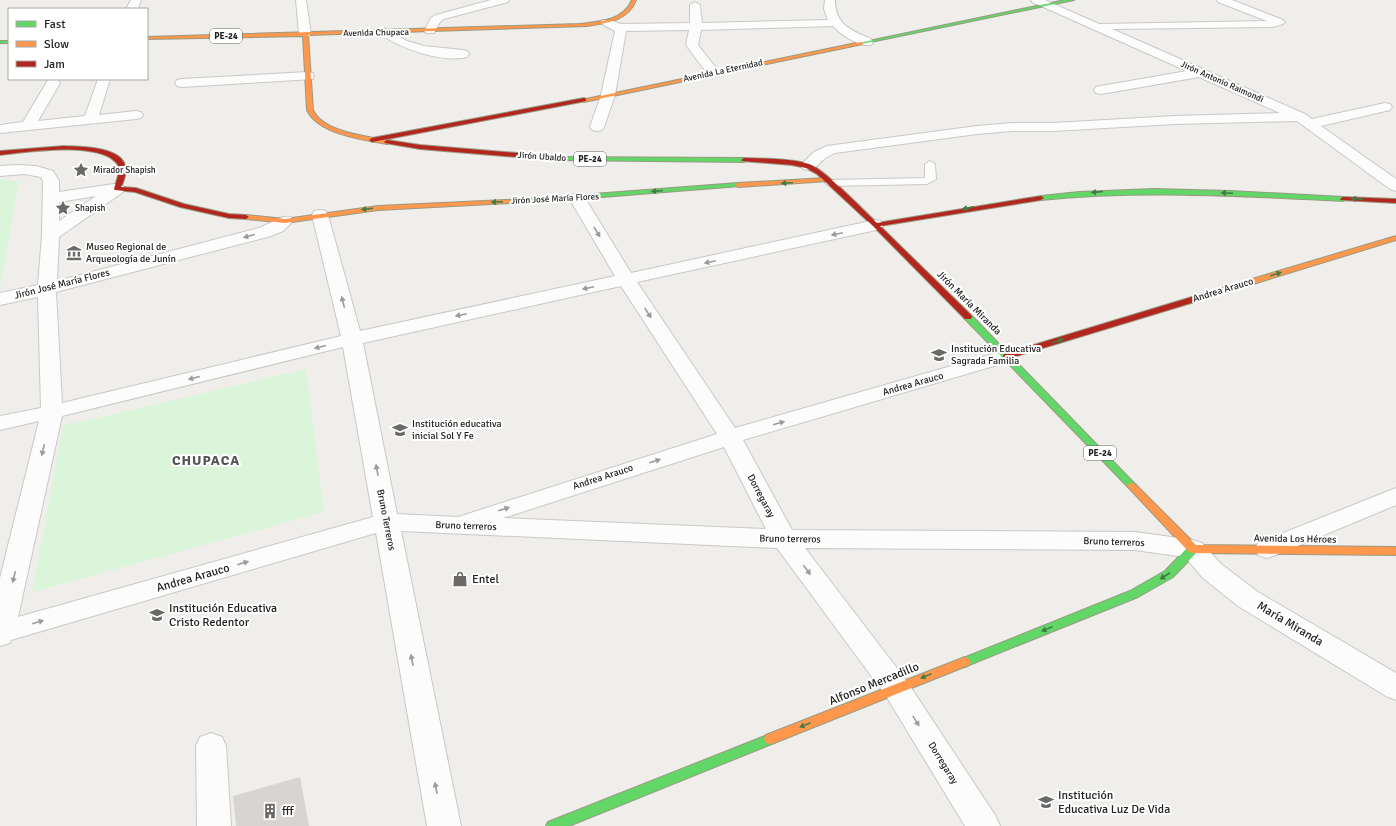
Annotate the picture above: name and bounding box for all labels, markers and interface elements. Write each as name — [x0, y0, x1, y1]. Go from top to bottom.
legend — [8, 8, 148, 80]
text: Fast — [44, 17, 65, 32]
street label: Avenida Chupaca — [343, 27, 409, 39]
road number: PE-24 — [210, 29, 242, 43]
text: Slow — [44, 37, 69, 52]
text: Jam — [44, 57, 65, 72]
street label: Avenida La Eternidad — [682, 57, 764, 85]
street label: Jirón Antonio Raimondi — [1179, 59, 1265, 105]
street label: Jirón Ubaldo — [517, 150, 567, 164]
road number: PE-24 — [574, 152, 606, 166]
place icon: Mirador Shapish — [72, 161, 90, 179]
place label: Mirador Shapish — [93, 165, 156, 176]
one-way arrow — [781, 179, 793, 186]
one-way arrow — [651, 188, 664, 195]
one-way arrow — [1091, 189, 1103, 196]
one-way arrow — [1221, 190, 1233, 197]
street label: Jirón José María Flores — [511, 191, 599, 207]
one-way arrow — [1351, 195, 1363, 202]
place icon: Shapish — [54, 199, 72, 217]
one-way arrow — [490, 199, 503, 205]
place label: Shapish — [75, 203, 106, 214]
one-way arrow — [962, 205, 974, 211]
one-way arrow — [361, 206, 373, 212]
one-way arrow — [594, 226, 601, 238]
one-way arrow — [831, 231, 843, 237]
one-way arrow — [243, 234, 255, 240]
place label: Museo Regional de Arqueología de Junín — [86, 241, 176, 265]
museum icon: Museo Regional de Arqueología de Junín — [65, 244, 83, 262]
one-way arrow — [704, 259, 716, 265]
street label: Jirón José María Flores — [13, 266, 112, 302]
street label: Jirón María Miranda — [934, 268, 1004, 338]
one-way arrow — [1270, 270, 1282, 276]
street label: Andrea Arauco — [1191, 275, 1255, 305]
one-way arrow — [582, 286, 594, 292]
one-way arrow — [339, 296, 345, 308]
one-way arrow — [644, 307, 651, 318]
one-way arrow — [455, 313, 467, 319]
one-way arrow — [1052, 338, 1064, 344]
place label: Institución Educativa Sagrada Familia — [951, 343, 1041, 367]
one-way arrow — [314, 344, 326, 350]
school or university icon: Institución Educativa Sagrada Familia — [930, 346, 948, 364]
street label: Andrea Arauco — [881, 370, 945, 398]
one-way arrow — [188, 375, 200, 381]
place label: Institución educativa inicial Sol Y Fe — [412, 418, 502, 442]
one-way arrow — [773, 419, 785, 425]
school or university icon: Institución educativa inicial Sol Y Fe — [391, 421, 409, 439]
one-way arrow — [40, 444, 46, 457]
road number: PE-24 — [1084, 446, 1116, 460]
district label: CHUPACA — [172, 452, 240, 469]
one-way arrow — [649, 458, 661, 464]
street label: Andrea Arauco — [571, 462, 635, 492]
one-way arrow — [373, 464, 379, 476]
street label: Dorregaray — [745, 472, 778, 520]
street label: Bruno Terreros — [374, 488, 398, 552]
one-way arrow — [499, 506, 511, 512]
street label: Bruno terreros — [435, 519, 498, 533]
street label: Bruno terreros — [759, 532, 822, 546]
street label: Avenida Los Héroes — [1254, 532, 1337, 546]
street label: Bruno terreros — [1083, 535, 1146, 549]
street label: Andrea Arauco — [155, 560, 231, 596]
one-way arrow — [238, 560, 250, 566]
one-way arrow — [803, 565, 811, 576]
shop icon: Entel — [451, 570, 469, 588]
one-way arrow — [10, 571, 16, 583]
place label: Entel — [472, 572, 499, 587]
one-way arrow — [1160, 572, 1170, 580]
street label: María Miranda — [1254, 598, 1326, 650]
place label: Institución Educativa Cristo Redentor — [169, 601, 277, 630]
school or university icon: Institución Educativa Cristo Redentor — [148, 606, 166, 624]
one-way arrow — [32, 619, 44, 625]
one-way arrow — [1040, 626, 1052, 632]
one-way arrow — [409, 654, 415, 666]
street label: Alfonso Mercadillo — [827, 659, 921, 709]
one-way arrow — [920, 674, 932, 680]
one-way arrow — [913, 715, 920, 727]
one-way arrow — [799, 722, 811, 728]
street label: Dorregaray — [925, 740, 961, 787]
one-way arrow — [433, 782, 439, 794]
place label: Institución Educativa Luz De Vida — [1058, 788, 1170, 817]
school or university icon: Institución Educativa Luz De Vida — [1037, 793, 1055, 811]
building icon: fff — [261, 802, 279, 820]
place label: fff — [282, 804, 294, 819]

